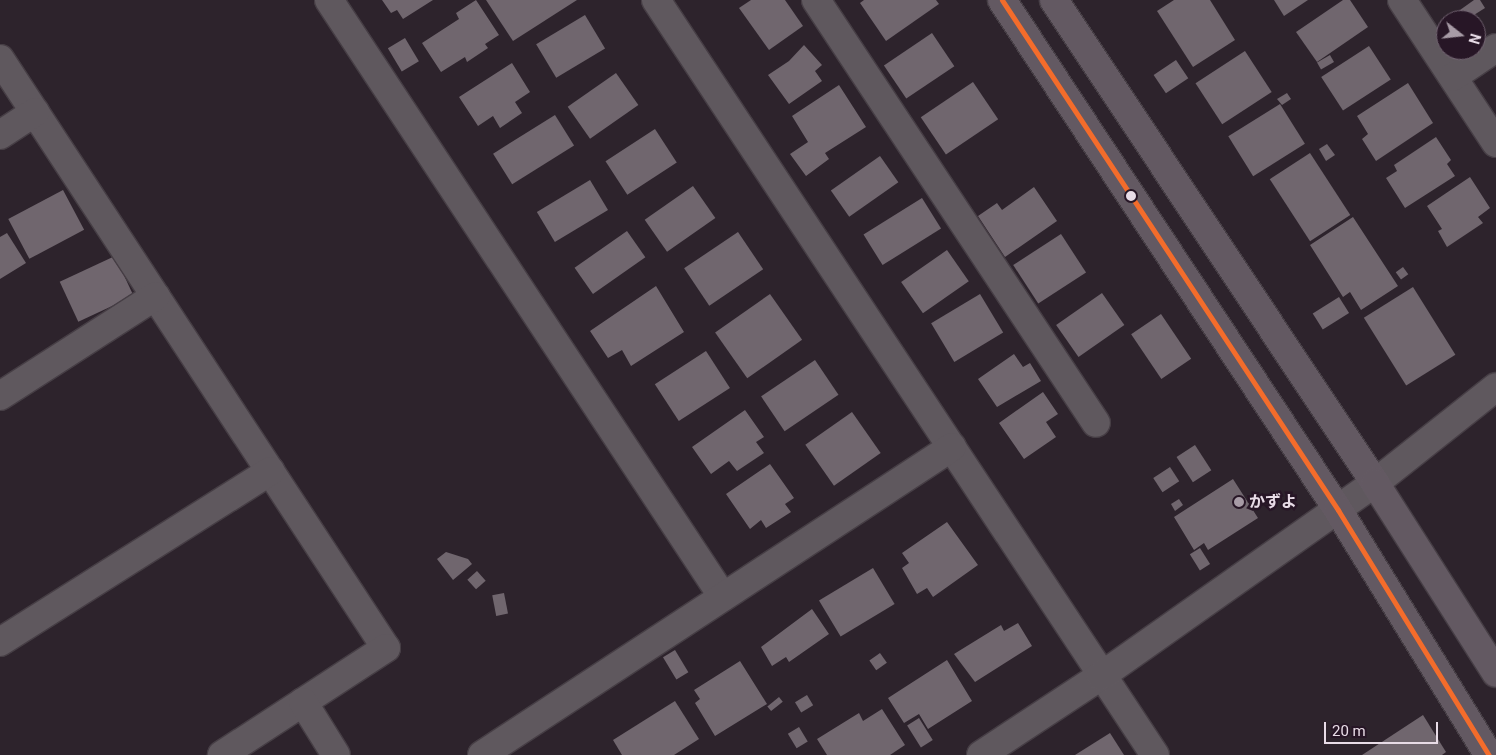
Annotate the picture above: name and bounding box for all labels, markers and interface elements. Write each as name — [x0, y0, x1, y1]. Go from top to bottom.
north arrow — [1436, 10, 1486, 60]
text: N — [1465, 32, 1484, 46]
unlabelled marker — [1126, 191, 1136, 201]
place label: かずよ — [1249, 492, 1297, 512]
marker: かずよ — [1233, 496, 1245, 508]
scale bar — [1326, 712, 1440, 744]
text: 20 m — [1332, 722, 1366, 740]

